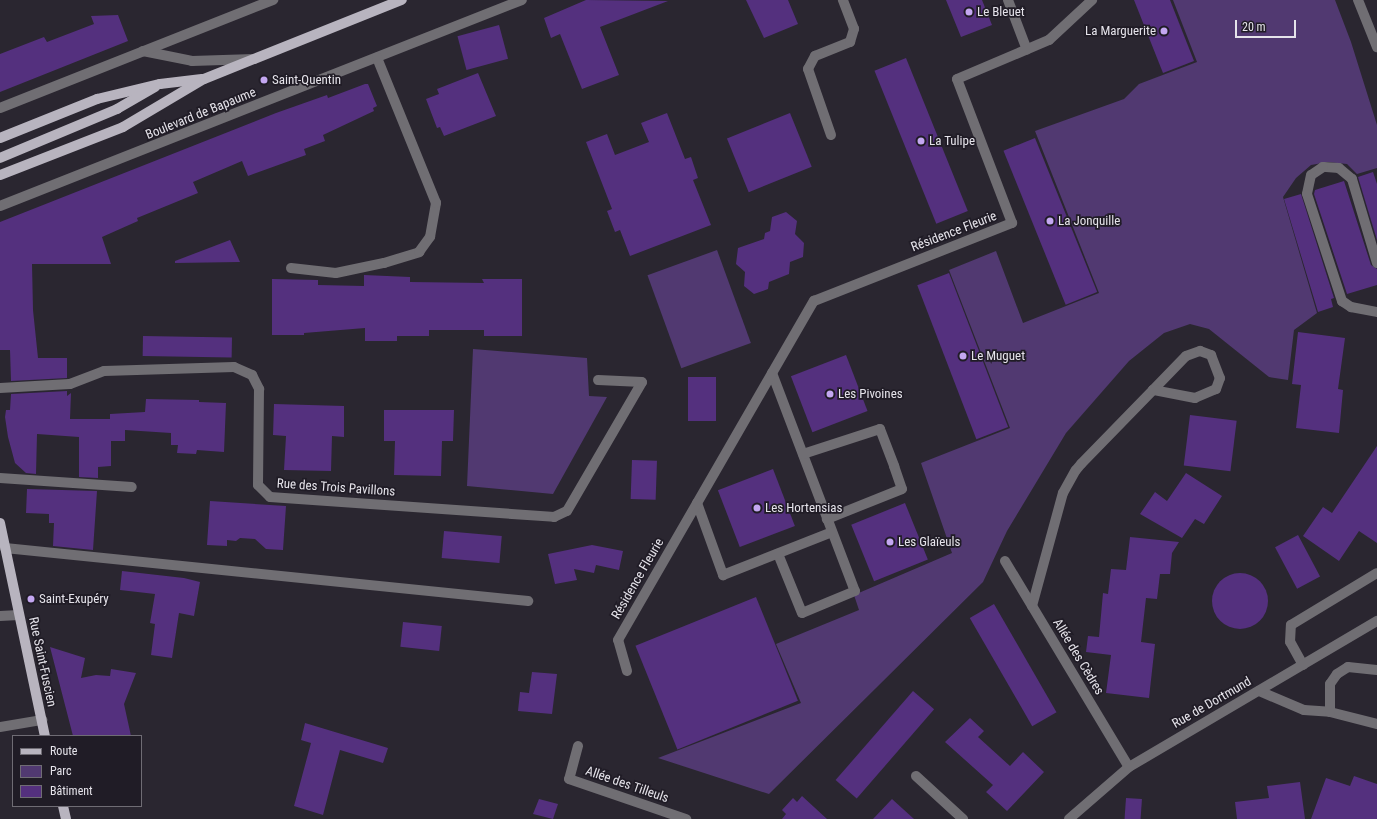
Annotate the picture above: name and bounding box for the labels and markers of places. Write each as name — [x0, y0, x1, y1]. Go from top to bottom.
place label: Le Bleuet — [977, 4, 1025, 20]
marker: Le Bleuet — [964, 7, 974, 17]
place label: La Marguerite — [1085, 23, 1156, 39]
marker: La Marguerite — [1159, 26, 1169, 36]
place label: Saint-Quentin — [272, 72, 341, 88]
marker: Saint-Quentin — [259, 75, 269, 85]
place label: La Tulipe — [929, 133, 975, 149]
marker: La Tulipe — [916, 136, 926, 146]
place label: La Jonquille — [1058, 213, 1120, 229]
marker: La Jonquille — [1045, 216, 1055, 226]
place label: Le Muguet — [971, 348, 1025, 364]
marker: Le Muguet — [958, 351, 968, 361]
place label: Les Pivoines — [838, 386, 903, 402]
marker: Les Pivoines — [825, 389, 835, 399]
place label: Les Hortensias — [765, 500, 842, 516]
marker: Les Hortensias — [752, 503, 762, 513]
place label: Les Glaïeuls — [898, 534, 960, 550]
marker: Les Glaïeuls — [885, 537, 895, 547]
place label: Saint-Exupéry — [39, 591, 109, 607]
marker: Saint-Exupéry — [26, 594, 36, 604]

